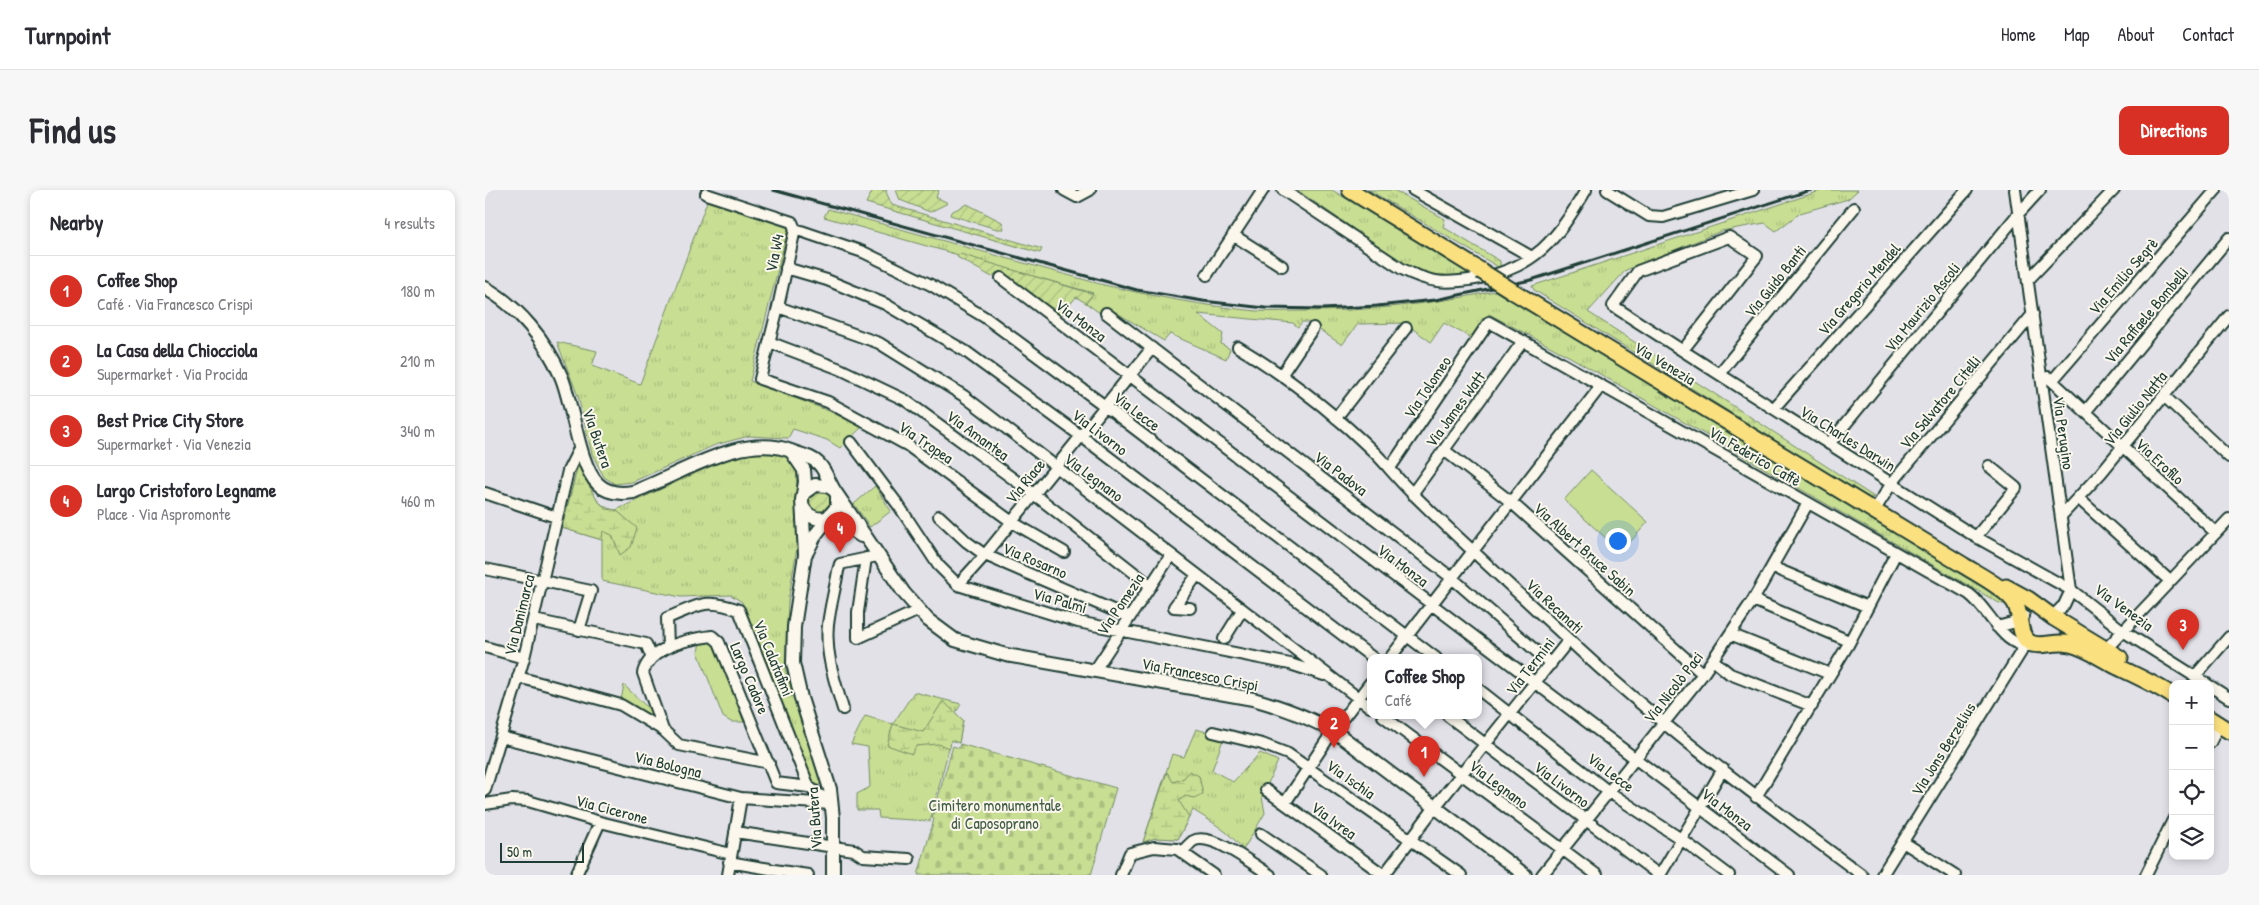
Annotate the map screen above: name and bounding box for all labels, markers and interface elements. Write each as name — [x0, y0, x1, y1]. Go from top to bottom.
text: Turnpoint — [25, 19, 110, 51]
text: Home — [2001, 22, 2036, 47]
text: Map — [2064, 22, 2089, 47]
text: About — [2117, 22, 2154, 47]
text: Contact — [2182, 22, 2234, 47]
button: Directions — [2119, 106, 2229, 155]
text: Find us — [30, 107, 116, 154]
text: Nearby — [50, 208, 103, 237]
text: 4 results — [384, 212, 435, 234]
street label: Via W4 — [759, 232, 789, 274]
street label: Via Emilio Segrè — [2083, 232, 2163, 319]
street label: Via Gregorio Mendel — [1813, 237, 1906, 340]
street label: Via Guido Banti — [1739, 240, 1811, 322]
street label: Via Maurizio Ascoli — [1879, 258, 1965, 356]
street label: Via Raffaele Bombelli — [2099, 262, 2193, 368]
text: Coffee Shop — [97, 267, 177, 293]
text: 1 — [63, 280, 69, 302]
text: 180 m — [401, 280, 435, 302]
text: Café · Via Francesco Crispi — [97, 293, 253, 315]
street label: Via Monza — [1051, 294, 1111, 346]
street label: Via Venezia — [1630, 336, 1700, 390]
text: La Casa della Chiocciola — [97, 337, 257, 363]
text: 2 — [62, 350, 70, 372]
text: 210 m — [400, 350, 435, 372]
street label: Via Tolomeo — [1398, 351, 1456, 423]
street label: Via Salvatore Citelli — [1894, 351, 1986, 453]
text: Supermarket · Via Procida — [97, 363, 248, 385]
street label: Via James Watt — [1420, 366, 1490, 451]
street label: Via Giulio Natta — [2098, 366, 2172, 450]
street label: Via Lecce — [1109, 386, 1166, 436]
street label: Via Perugino — [2048, 395, 2080, 471]
street label: Via Charles Darwin — [1796, 400, 1900, 476]
street label: Via Livorno — [1068, 404, 1133, 461]
street label: Via Butera — [578, 405, 618, 471]
street label: Via Amantea — [942, 405, 1014, 465]
text: Best Price City Store — [97, 407, 244, 433]
street label: Via Tropea — [894, 416, 958, 468]
text: 3 — [62, 420, 70, 442]
text: 340 m — [400, 420, 435, 442]
street label: Via Federico Caffè — [1705, 421, 1806, 492]
text: Supermarket · Via Venezia — [97, 433, 251, 455]
street label: Via Erofilo — [2131, 433, 2190, 490]
street label: Via Padova — [1310, 446, 1372, 500]
street label: Via Legnano — [1060, 447, 1129, 507]
street label: Via Riace — [1000, 453, 1050, 508]
text: Largo Cristoforo Legname — [97, 477, 276, 503]
text: 4 — [63, 490, 69, 512]
text: 460 m — [401, 490, 435, 512]
street label: Via Albert Bruce Sabin — [1529, 497, 1641, 601]
text: Place · Via Aspromonte — [97, 503, 231, 525]
pin: 4 — [824, 512, 856, 553]
your location — [1605, 528, 1631, 554]
street label: Via Rosarno — [999, 536, 1071, 584]
street label: Via Monza — [1373, 539, 1433, 591]
street label: Via Pomezia — [1091, 569, 1149, 639]
street label: Via Danimarca — [498, 572, 540, 658]
street label: Via Recanati — [1521, 574, 1589, 638]
street label: Via Venezia — [2090, 578, 2158, 636]
street label: Via Palmi — [1030, 582, 1090, 618]
pin: 3 — [2167, 609, 2199, 650]
street label: Via Calatafimi — [749, 616, 799, 700]
street label: Via Termini — [1500, 633, 1560, 699]
street label: Largo Cadore — [725, 639, 775, 718]
street label: Via Nicolò Paci — [1638, 647, 1708, 727]
street label: Via Francesco Crispi — [1140, 652, 1260, 696]
popup — [1367, 654, 1482, 719]
text: Coffee Shop — [1384, 663, 1465, 689]
map controls — [2169, 680, 2214, 860]
button: + — [2169, 680, 2214, 725]
text: Café — [1384, 689, 1412, 711]
street label: Via Jons Berzelius — [1906, 698, 1980, 800]
pin: 2 — [1318, 707, 1350, 748]
button: − — [2169, 725, 2214, 770]
pin: 1 — [1408, 736, 1440, 777]
street label: Via Bologna — [632, 745, 704, 783]
street label: Via Lecce — [1583, 747, 1640, 797]
street label: Via Ischia — [1322, 754, 1380, 804]
street label: Via Legnano — [1465, 754, 1534, 814]
street label: Via Livorno — [1530, 756, 1595, 813]
button: locate — [2169, 770, 2214, 815]
street label: Via Monza — [1697, 783, 1757, 835]
street label: Via Butera — [801, 787, 827, 849]
street label: Via Cicerone — [574, 789, 651, 829]
park label: Cimitero monumentale di Caposoprano — [929, 794, 1062, 834]
street label: Via Ivrea — [1307, 796, 1361, 844]
button: layers — [2169, 815, 2214, 860]
scale bar — [500, 840, 584, 863]
text: 50 m — [507, 842, 532, 861]

